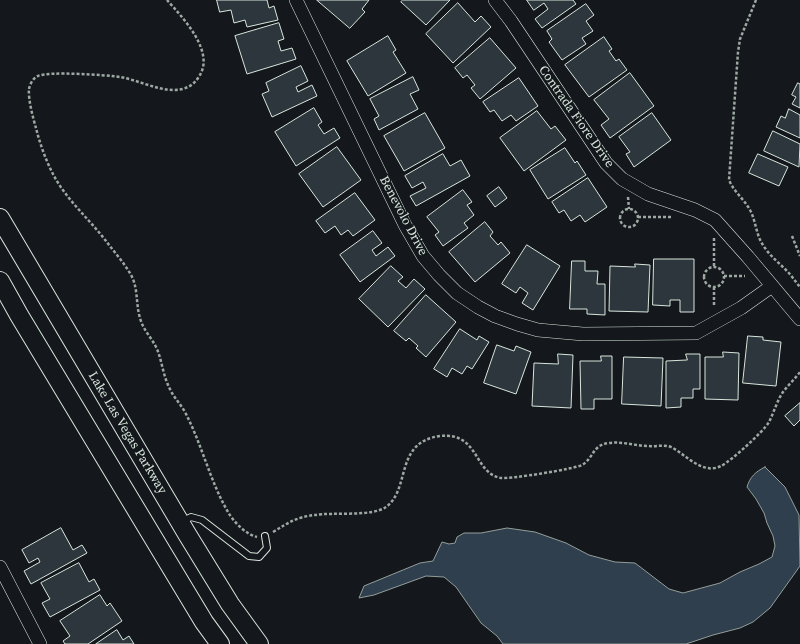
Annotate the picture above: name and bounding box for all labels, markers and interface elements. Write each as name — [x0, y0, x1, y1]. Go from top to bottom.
street label: Contrada Fiore Drive — [535, 63, 617, 171]
street label: Benevolo Drive — [375, 174, 431, 258]
street label: Lake Las Vegas Parkway — [84, 369, 170, 497]

